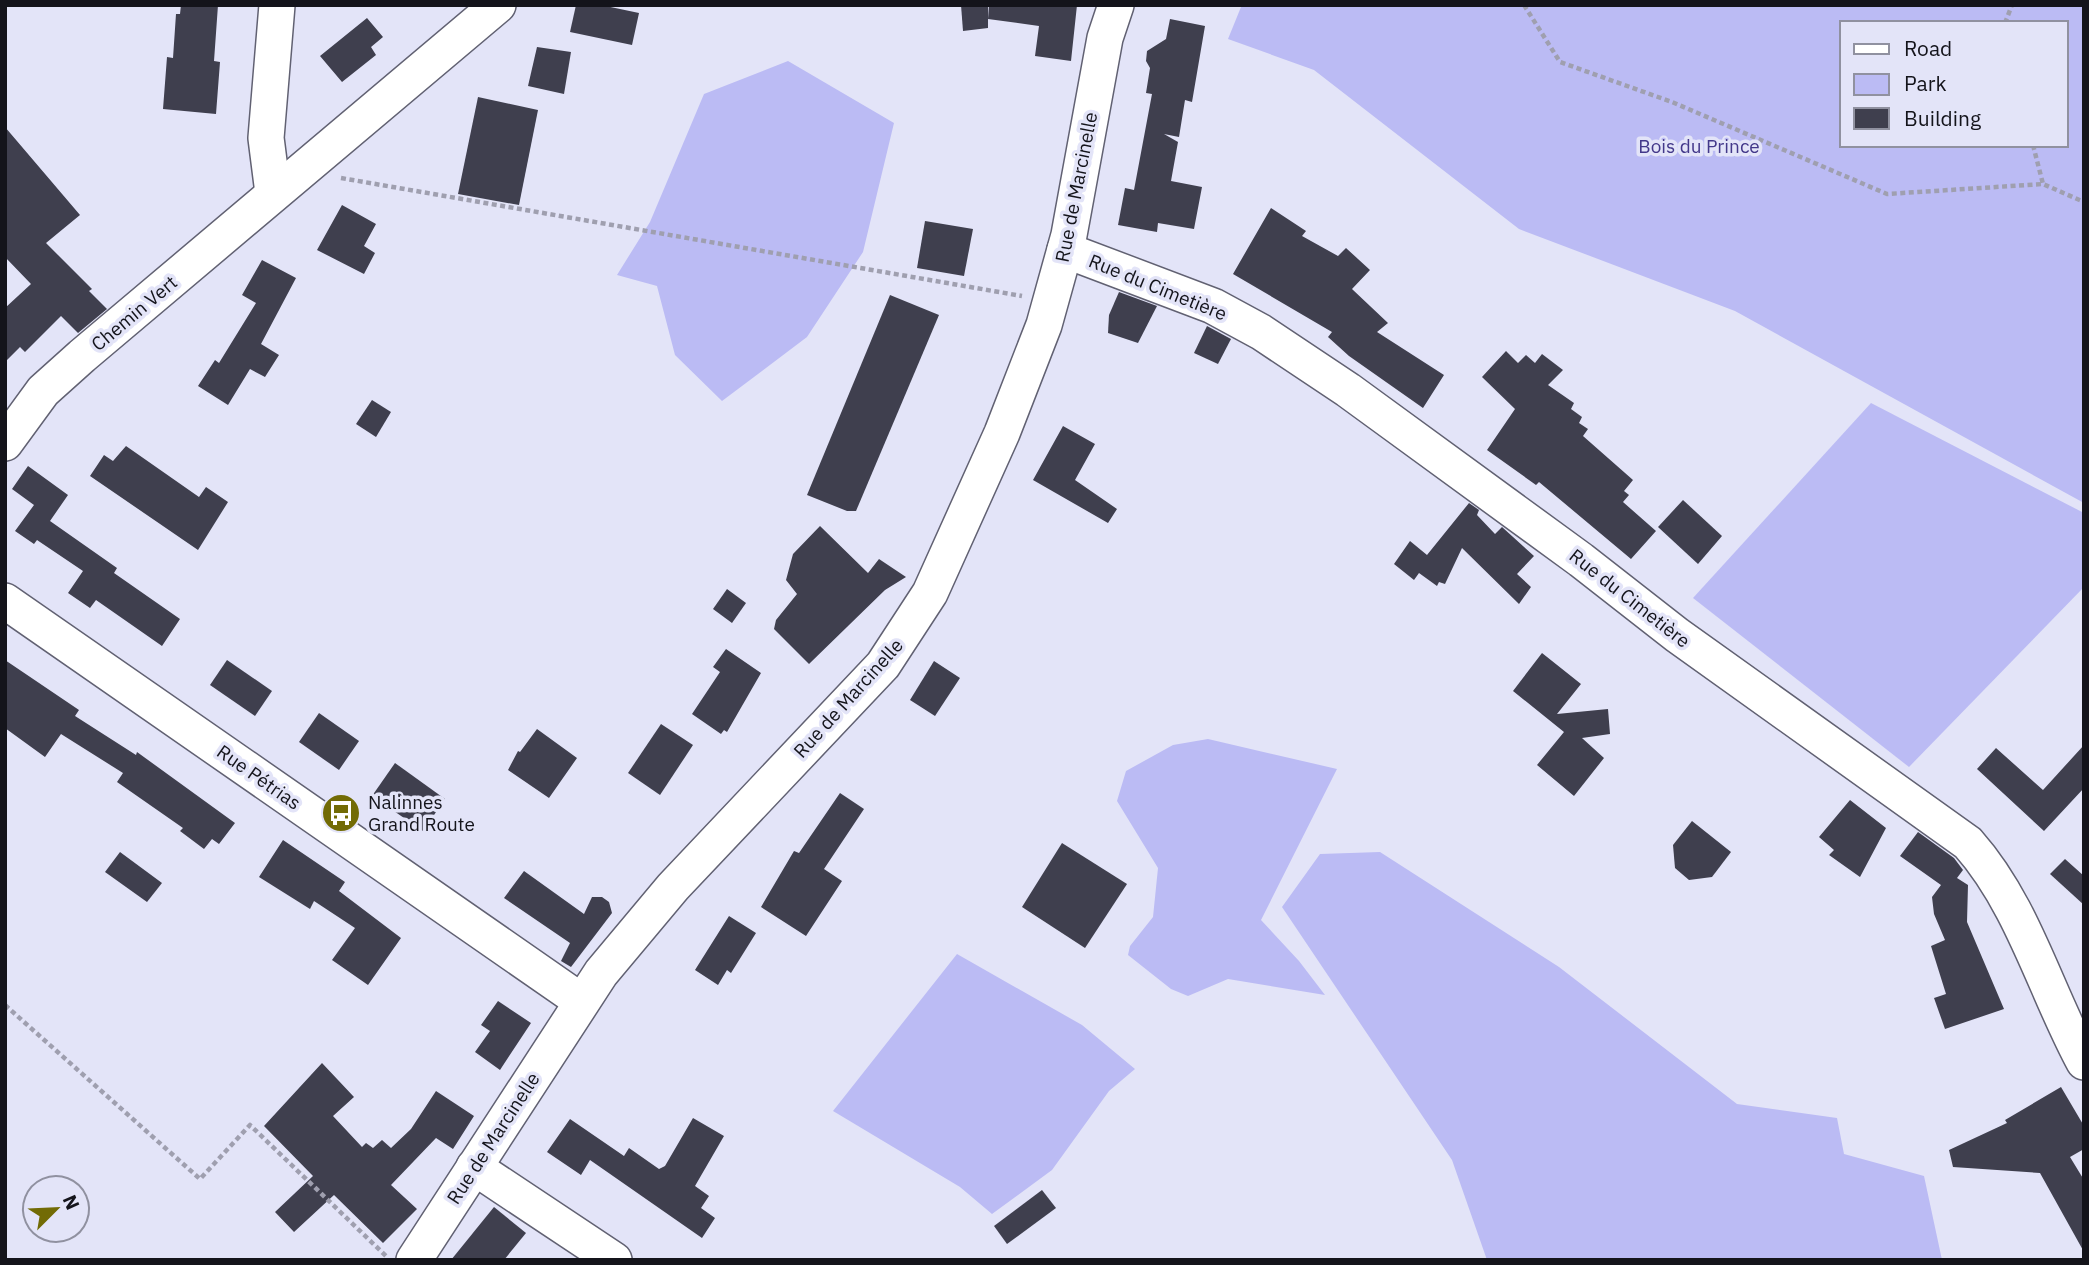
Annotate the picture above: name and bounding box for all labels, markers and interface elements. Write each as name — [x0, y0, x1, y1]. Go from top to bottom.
legend — [1840, 21, 2068, 147]
text: Road — [1904, 34, 1952, 62]
text: Park — [1904, 69, 1947, 97]
text: Building — [1904, 104, 1981, 132]
street label: Rue de Marcinelle — [1050, 110, 1102, 264]
park label: Bois du Prince — [1638, 134, 1760, 158]
street label: Rue du Cimetière — [1085, 248, 1231, 326]
street label: Chemin Vert — [86, 270, 182, 356]
street label: Rue du Cimetière — [1565, 543, 1695, 653]
street label: Rue de Marcinelle — [788, 633, 908, 763]
street label: Rue Pétrias — [212, 739, 306, 815]
place label: Nalinnes Grand Route — [368, 790, 475, 836]
bus stop icon: Nalinnes Grand Route — [320, 792, 362, 834]
street label: Rue de Marcinelle — [441, 1068, 545, 1208]
north arrow — [21, 1174, 91, 1244]
text: N — [58, 1191, 85, 1213]

